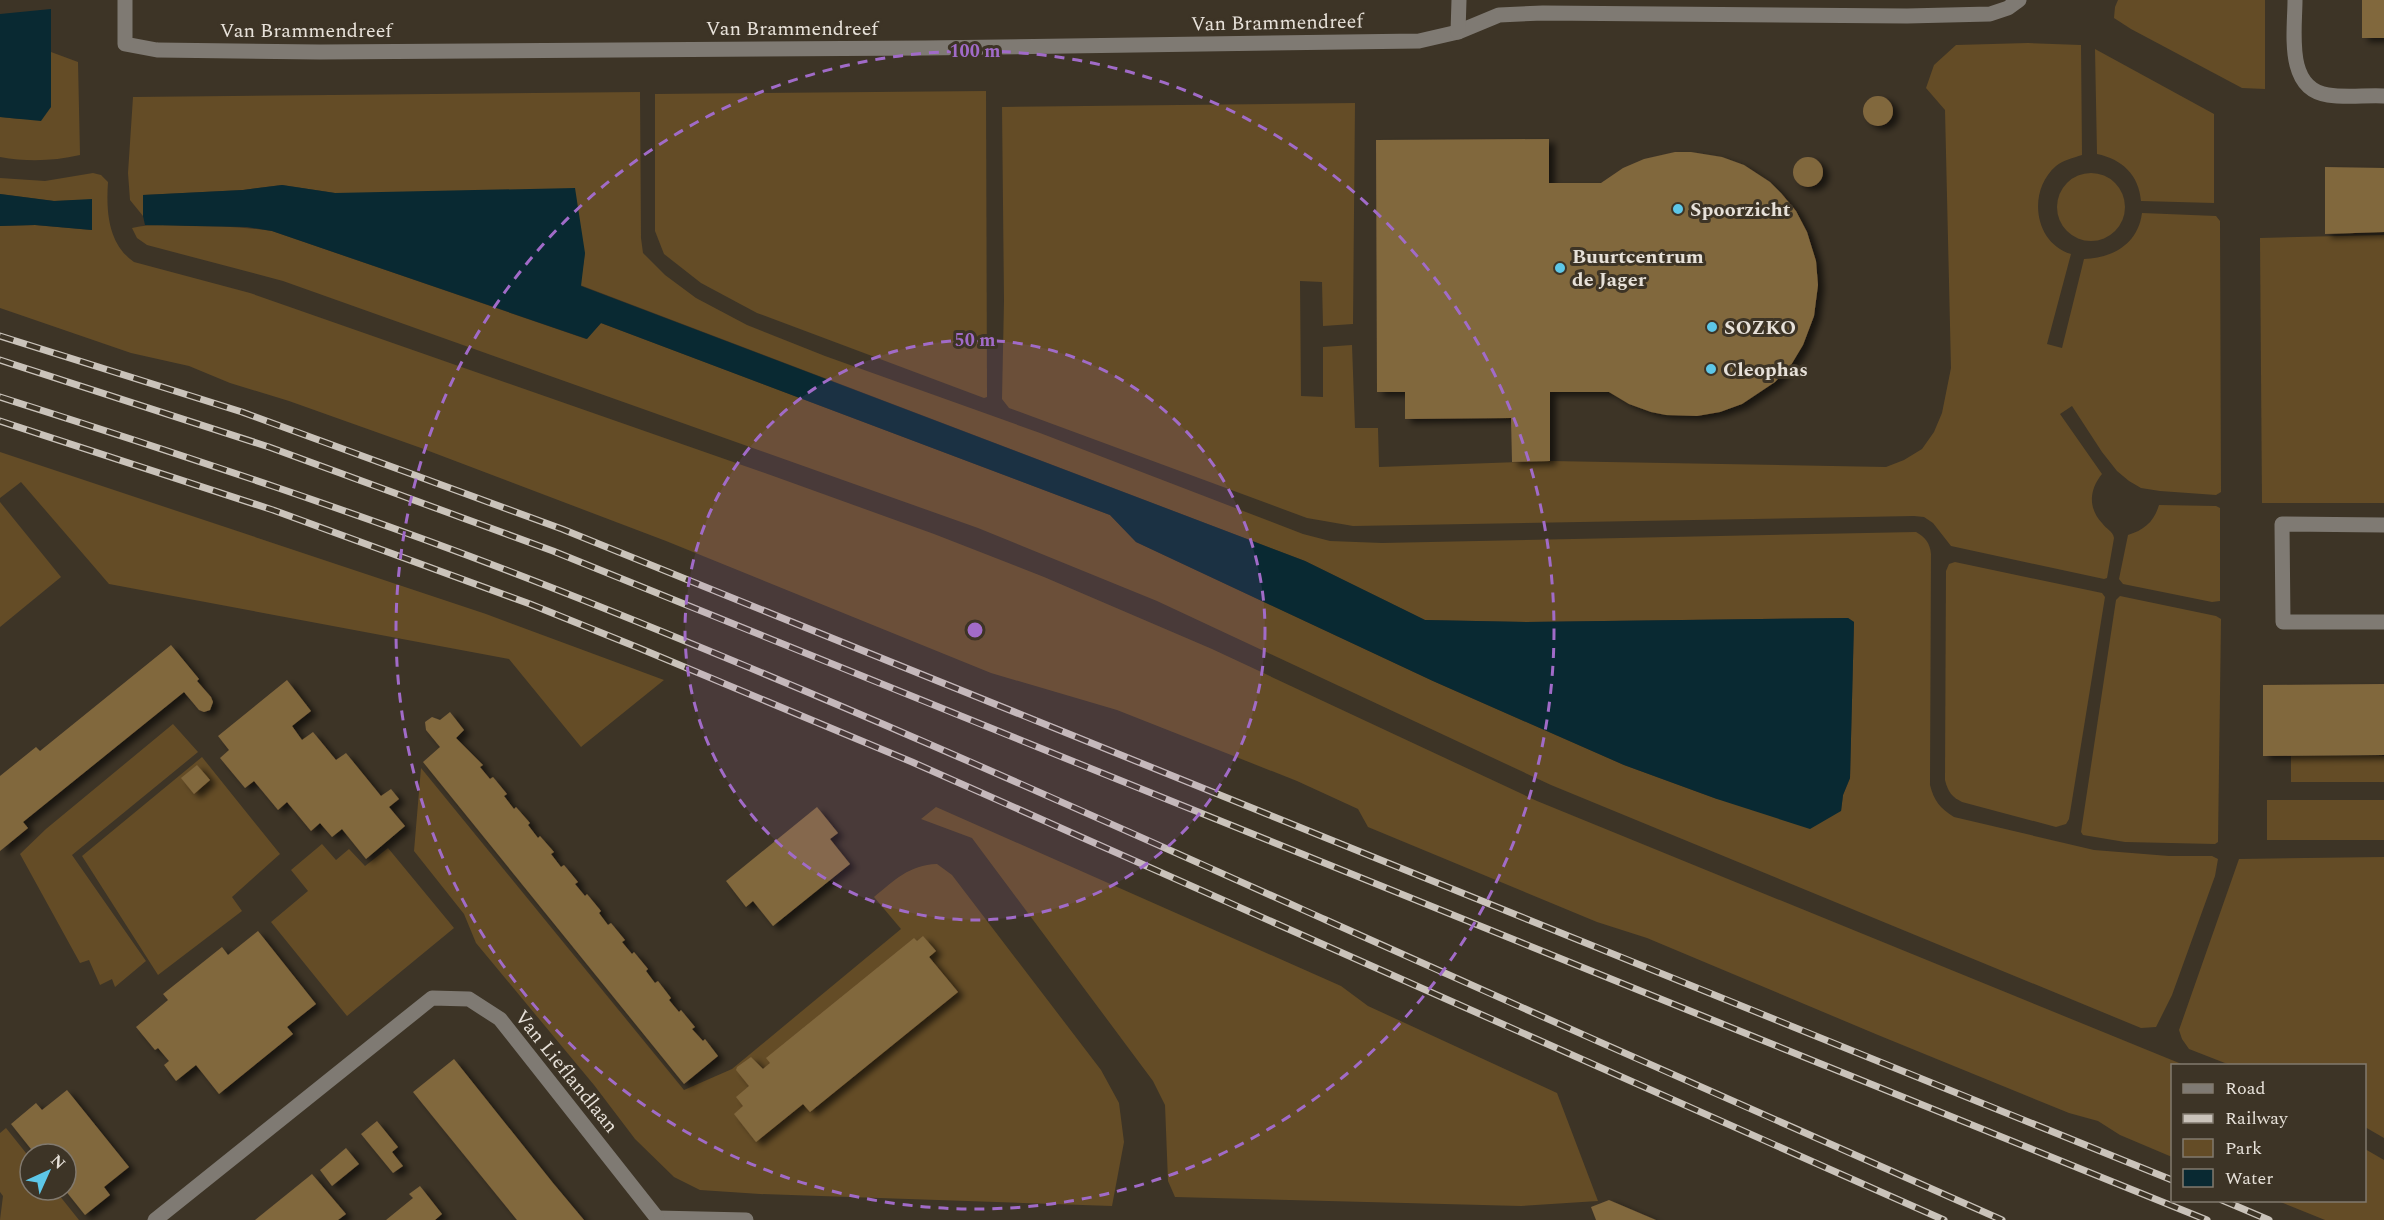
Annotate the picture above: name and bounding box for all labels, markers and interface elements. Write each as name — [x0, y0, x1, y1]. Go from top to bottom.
street label: Van Brammendreef — [1191, 6, 1366, 40]
street label: Van Brammendreef — [706, 14, 880, 44]
street label: Van Brammendreef — [220, 16, 394, 46]
text: 100 m — [949, 38, 1001, 65]
place label: Spoorzicht — [1690, 195, 1791, 225]
marker: Spoorzicht — [1671, 202, 1685, 216]
place label: Buurtcentrum de Jager — [1572, 242, 1704, 295]
marker: Buurtcentrum de Jager — [1553, 261, 1567, 275]
place label: SOZKO — [1724, 313, 1796, 343]
marker: SOZKO — [1705, 320, 1719, 334]
text: 50 m — [955, 327, 995, 354]
place label: Cleophas — [1723, 355, 1808, 385]
marker: Cleophas — [1704, 362, 1718, 376]
centre of rings — [965, 620, 985, 640]
street label: Van Lieflandlaan — [507, 1003, 625, 1140]
legend — [2171, 1064, 2366, 1202]
text: Road — [2225, 1075, 2266, 1102]
text: Railway — [2225, 1105, 2289, 1132]
text: Park — [2225, 1135, 2262, 1162]
north arrow — [18, 1142, 78, 1202]
text: N — [45, 1149, 71, 1175]
text: Water — [2225, 1165, 2273, 1192]

